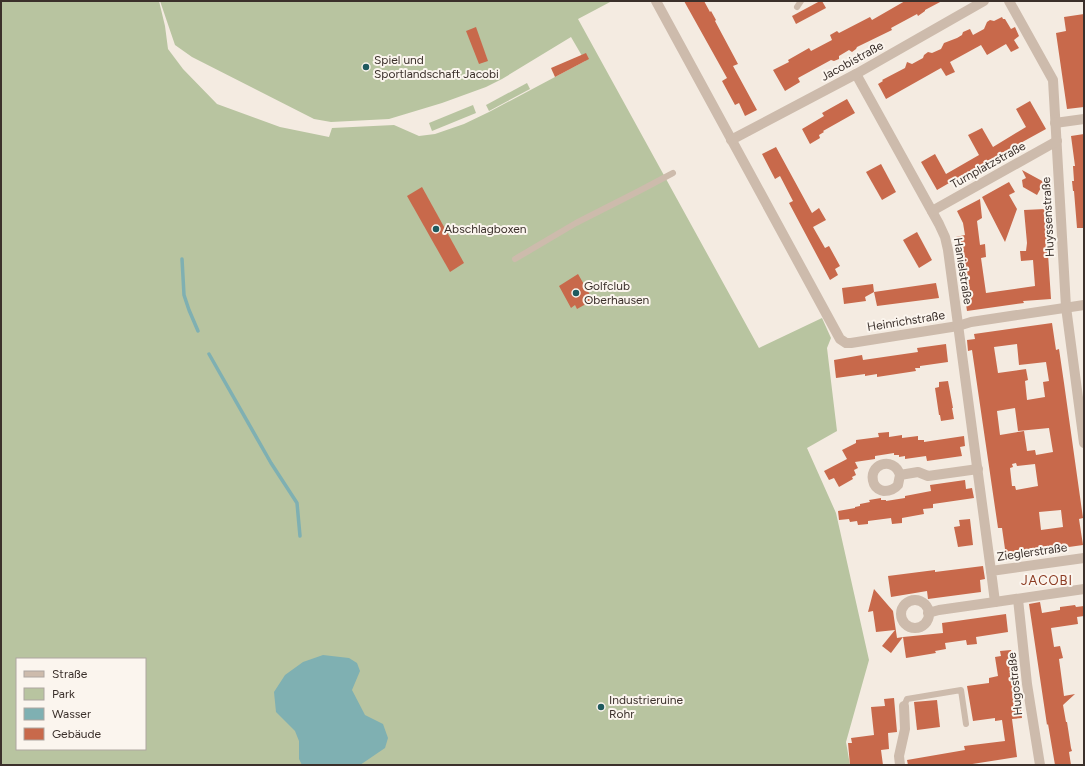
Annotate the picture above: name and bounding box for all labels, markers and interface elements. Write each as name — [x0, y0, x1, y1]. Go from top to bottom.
street label: Jacobistraße — [818, 38, 886, 84]
place label: Spiel und Sportlandschaft Jacobi — [374, 53, 499, 81]
marker: Spiel und Sportlandschaft Jacobi — [361, 62, 371, 72]
street label: Turnplatzstraße — [948, 138, 1028, 191]
street label: Huyssenstraße — [1039, 176, 1057, 257]
place label: Abschlagboxen — [444, 222, 527, 236]
marker: Abschlagboxen — [431, 224, 441, 234]
street label: Hanielstraße — [951, 237, 975, 306]
place label: Golfclub Oberhausen — [584, 279, 650, 307]
marker: Golfclub Oberhausen — [571, 288, 581, 298]
street label: Heinrichstraße — [866, 308, 946, 334]
street label: Zieglerstraße — [996, 540, 1069, 564]
district label: JACOBI — [1021, 573, 1073, 588]
street label: Hugostraße — [1005, 651, 1025, 716]
legend — [16, 658, 146, 750]
text: Straße — [52, 667, 88, 681]
text: Park — [52, 687, 75, 701]
place label: Industrieruine Rohr — [609, 693, 683, 721]
marker: Industrieruine Rohr — [596, 702, 606, 712]
text: Wasser — [52, 707, 91, 721]
text: Gebäude — [52, 727, 102, 741]

